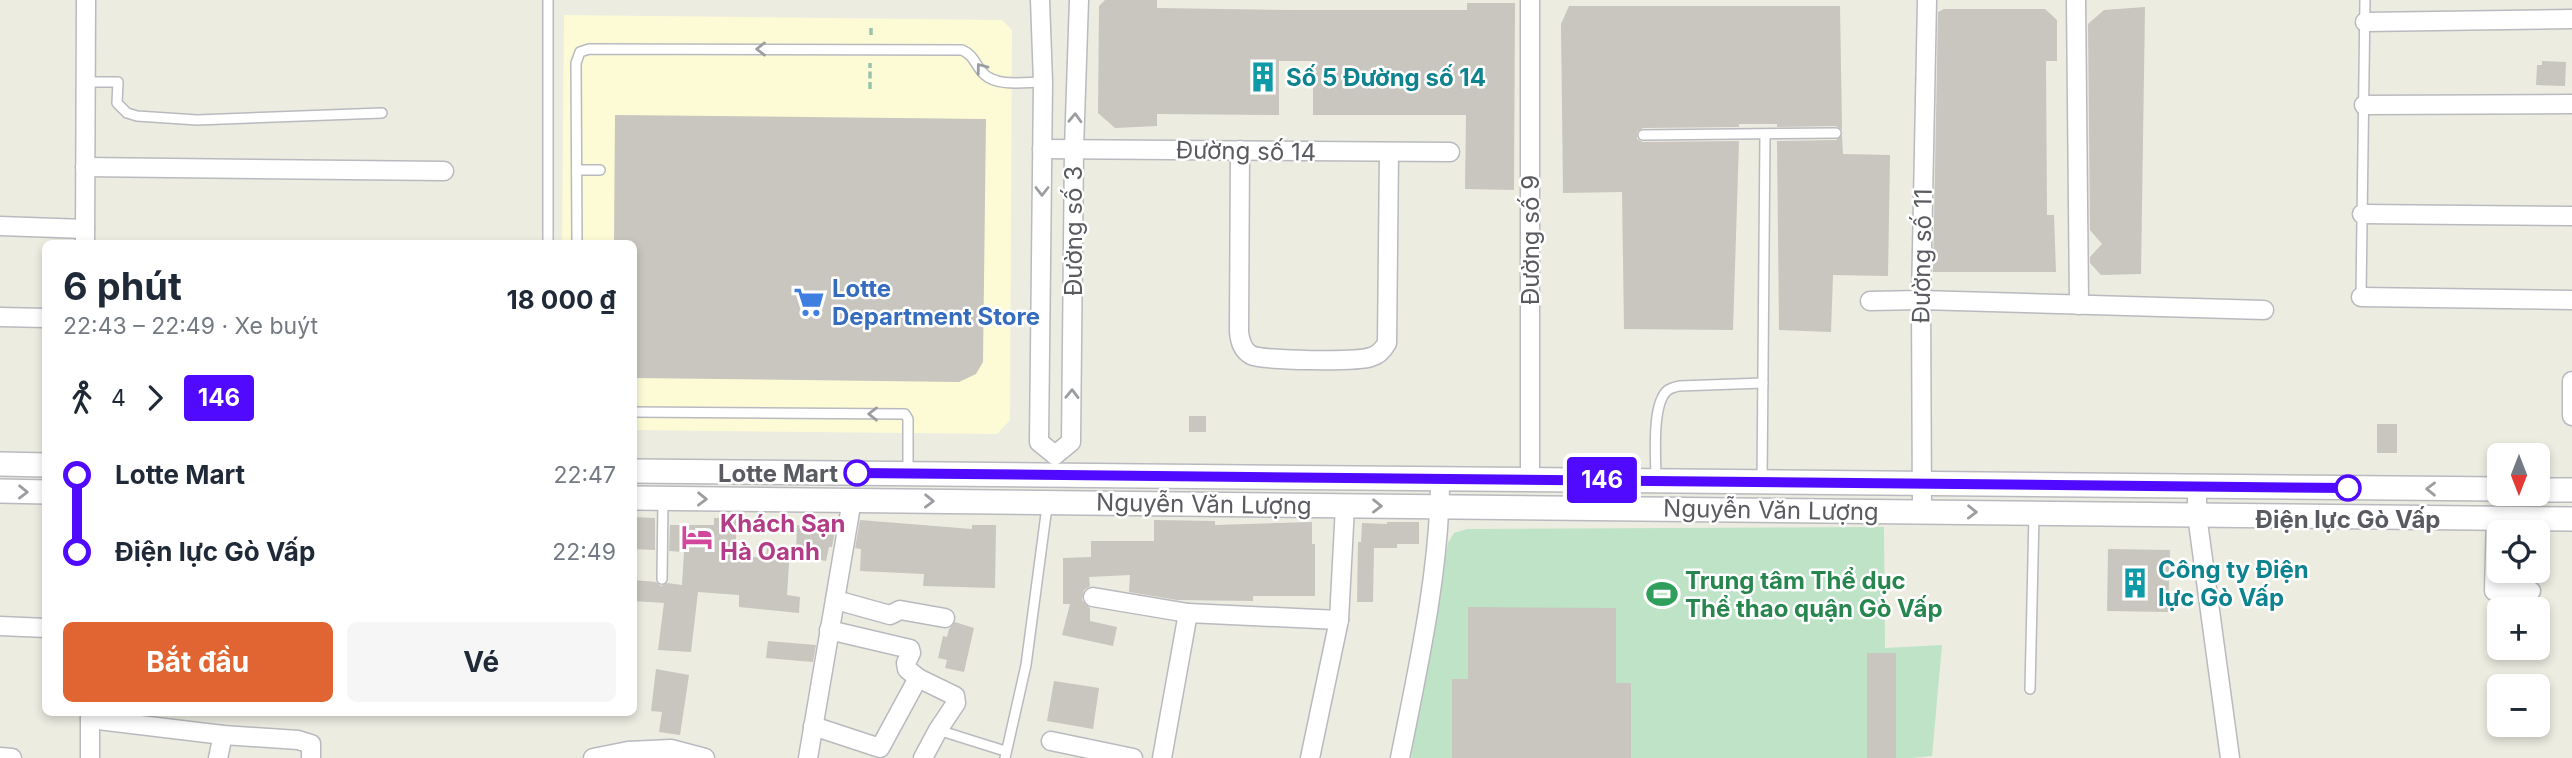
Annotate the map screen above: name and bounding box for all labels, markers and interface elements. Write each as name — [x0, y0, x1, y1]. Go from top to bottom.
one-way arrow — [755, 41, 766, 57]
building icon: Số 5 Đường số 14 — [1246, 60, 1280, 94]
one-way arrow — [976, 63, 989, 75]
place label: Số 5 Đường số 14 — [1286, 63, 1486, 92]
one-way arrow — [1067, 112, 1082, 123]
street label: Đường số 14 — [1176, 135, 1316, 167]
street label: Đường số 3 — [1059, 166, 1088, 296]
street label: Đường số 9 — [1516, 175, 1545, 305]
one-way arrow — [1034, 185, 1049, 196]
street label: Đường số 11 — [1906, 188, 1938, 324]
text: 6 phút — [63, 263, 182, 309]
place label: Lotte Department Store — [832, 274, 1040, 331]
text: 18 000 ₫ — [507, 284, 616, 315]
supermarket icon: Lotte Department Store — [792, 285, 826, 319]
text: 22:43 – 22:49 · Xe buýt — [63, 312, 318, 340]
icon: walk — [63, 379, 101, 417]
icon: forward — [136, 379, 174, 417]
text: 146 — [198, 383, 240, 412]
text: 4 — [111, 384, 126, 412]
one-way arrow — [1064, 389, 1080, 399]
one-way arrow — [867, 406, 878, 422]
north arrow — [2487, 443, 2550, 506]
map controls — [2487, 443, 2550, 737]
line badge: 146 — [1562, 457, 1642, 503]
text: Lotte Mart — [115, 459, 245, 490]
place label: Lotte Mart — [718, 459, 838, 488]
marker: Lotte Mart — [844, 460, 870, 486]
text: 22:47 — [553, 461, 616, 489]
text: 146 — [1581, 465, 1623, 494]
marker: Điện lực Gò Vấp — [2335, 475, 2361, 501]
one-way arrow — [2425, 481, 2436, 497]
one-way arrow — [18, 484, 29, 499]
street label: Nguyễn Văn Lượng — [1096, 488, 1312, 520]
one-way arrow — [697, 491, 707, 507]
one-way arrow — [924, 493, 935, 509]
street label: Nguyễn Văn Lượng — [1663, 494, 1879, 526]
one-way arrow — [1372, 498, 1383, 514]
one-way arrow — [1967, 504, 1978, 520]
place label: Điện lực Gò Vấp — [2256, 505, 2440, 534]
place label: Khách Sạn Hà Oanh — [720, 509, 845, 566]
hotel icon: Khách Sạn Hà Oanh — [680, 520, 714, 554]
button: locate — [2487, 520, 2550, 583]
text: Điện lực Gò Vấp — [115, 536, 315, 567]
text: 22:49 — [552, 538, 616, 566]
place label: Công ty Điện lực Gò Vấp — [2158, 555, 2309, 612]
place label: Trung tâm Thể dục Thể thao quận Gò Vấp — [1685, 566, 1943, 623]
building icon: Công ty Điện lực Gò Vấp — [2118, 566, 2152, 600]
sports icon: Trung tâm Thể dục Thể thao quận Gò Vấp — [1645, 577, 1679, 611]
button: + — [2487, 597, 2550, 660]
button: Bắt đầu — [63, 622, 333, 702]
button: Vé — [347, 622, 616, 702]
button: − — [2487, 674, 2550, 737]

